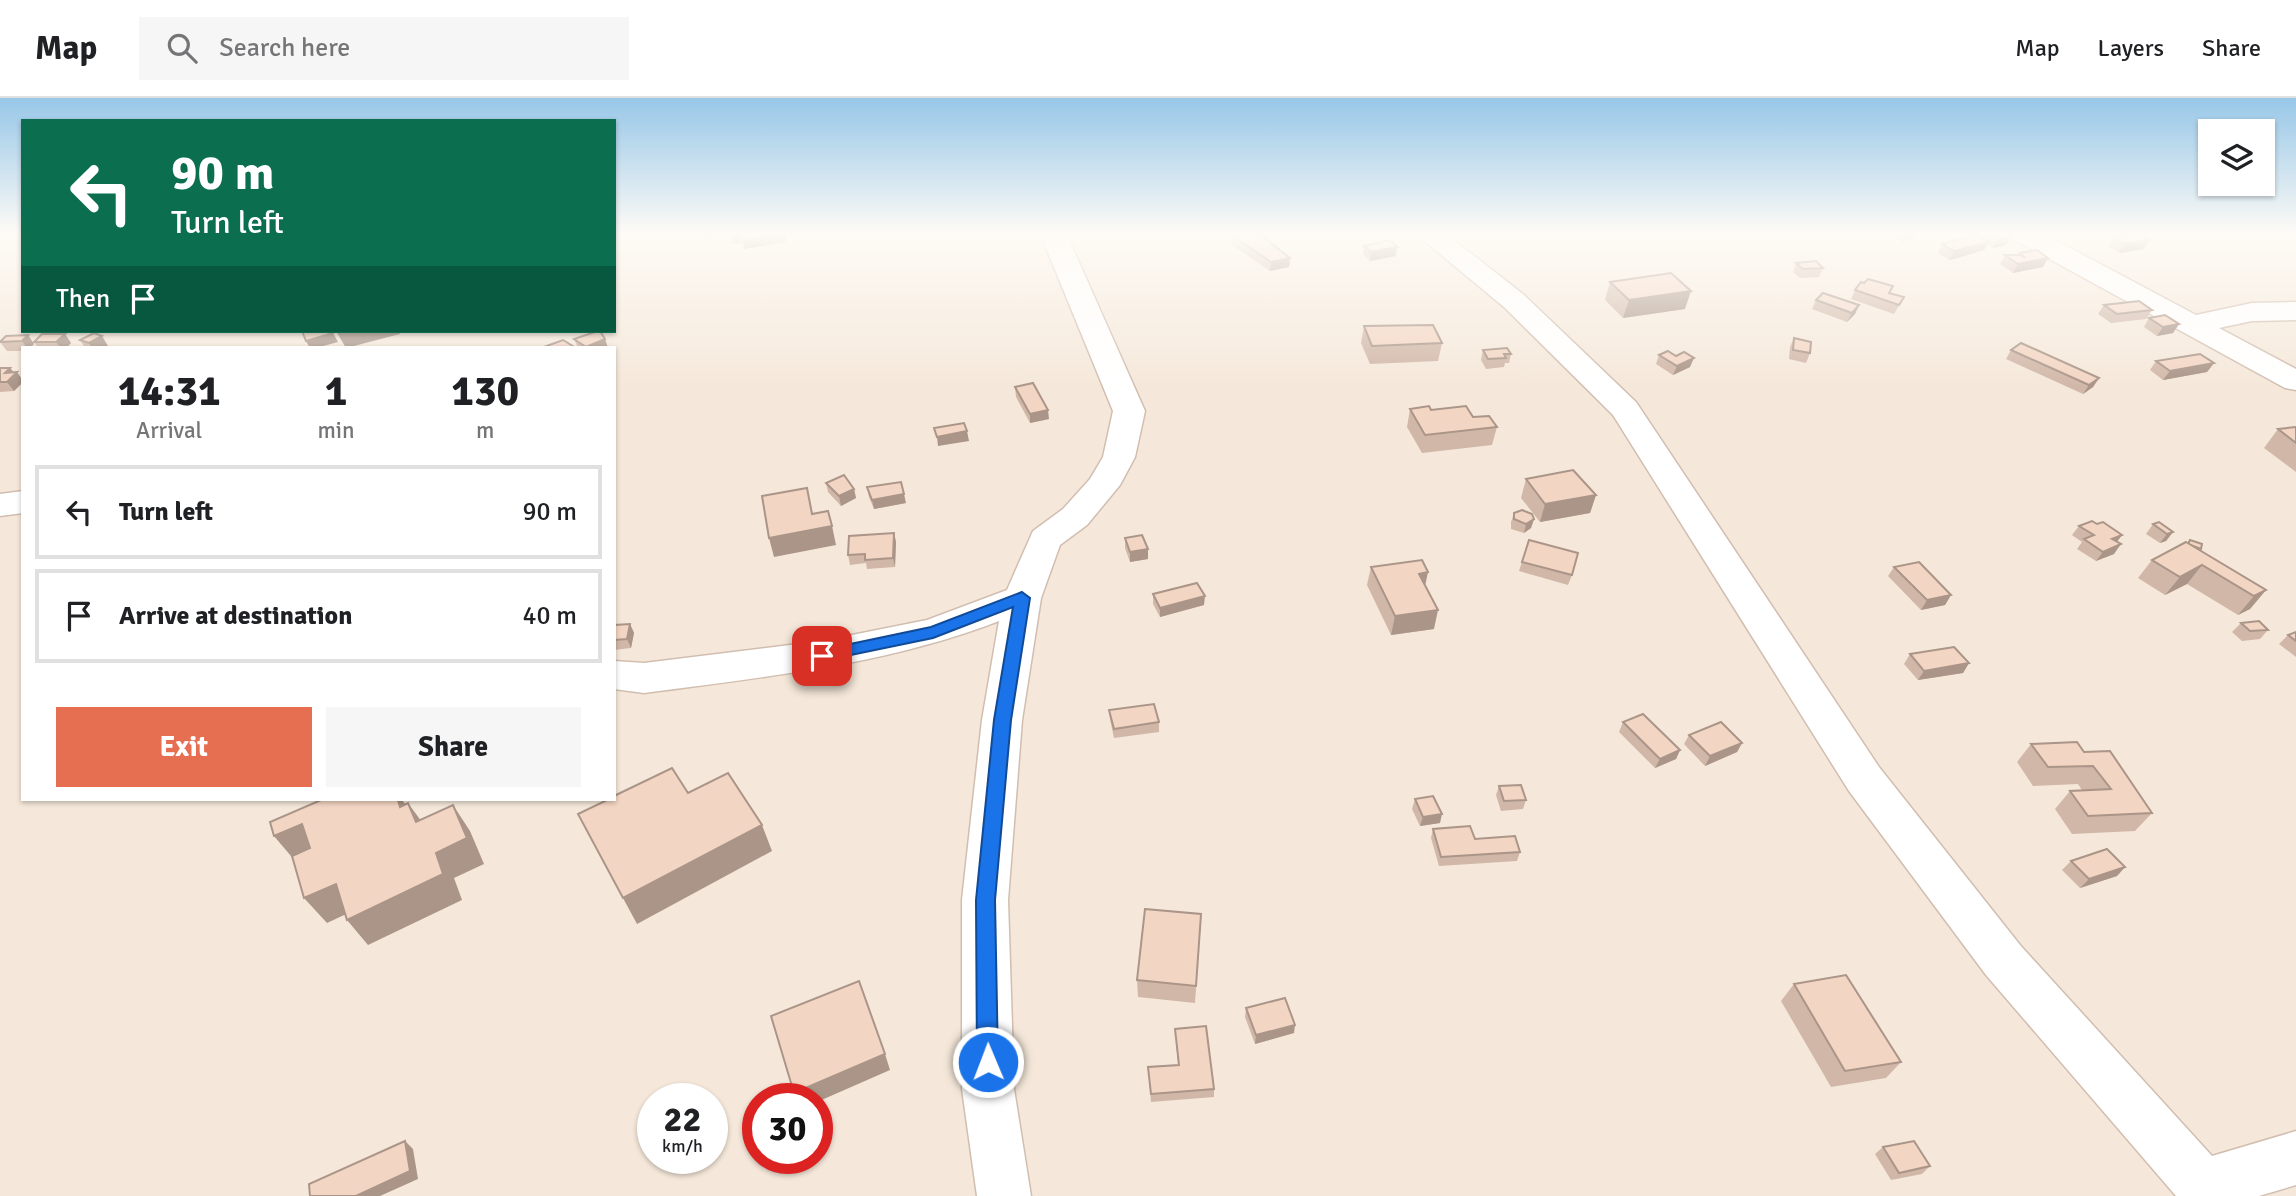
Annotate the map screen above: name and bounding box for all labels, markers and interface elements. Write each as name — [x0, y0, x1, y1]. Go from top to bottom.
search box — [139, 17, 629, 80]
text: Map — [35, 28, 97, 69]
icon: search — [163, 29, 201, 67]
text: Search here — [219, 32, 350, 64]
text: Map — [2015, 33, 2060, 63]
text: Layers — [2098, 33, 2164, 63]
text: Share — [2202, 33, 2261, 63]
map controls — [2198, 119, 2275, 196]
button: layers — [2198, 119, 2275, 196]
text: 90 m — [171, 143, 274, 203]
icon: left — [56, 147, 147, 238]
text: Turn left — [171, 203, 284, 242]
icon: arrive — [124, 280, 162, 318]
text: Then — [56, 283, 110, 315]
text: 14:31 — [118, 366, 221, 417]
text: 1 — [325, 366, 347, 417]
text: 130 — [451, 366, 519, 417]
text: Arrival — [136, 416, 202, 445]
text: min — [317, 416, 355, 445]
text: m — [476, 416, 494, 445]
icon: left — [60, 493, 98, 531]
text: Turn left — [119, 496, 213, 528]
text: 90 m — [522, 496, 577, 528]
icon: arrive — [60, 597, 98, 635]
text: Arrive at destination — [119, 600, 352, 632]
text: 40 m — [522, 600, 577, 632]
pin — [792, 626, 852, 686]
icon: arrive — [803, 637, 841, 675]
button: Exit — [56, 707, 312, 787]
button: Share — [326, 707, 581, 787]
position arrow — [951, 1025, 1025, 1099]
speed limit sign: 30 — [742, 1083, 833, 1174]
text: 22 — [664, 1098, 701, 1141]
text: km/h — [662, 1135, 703, 1157]

